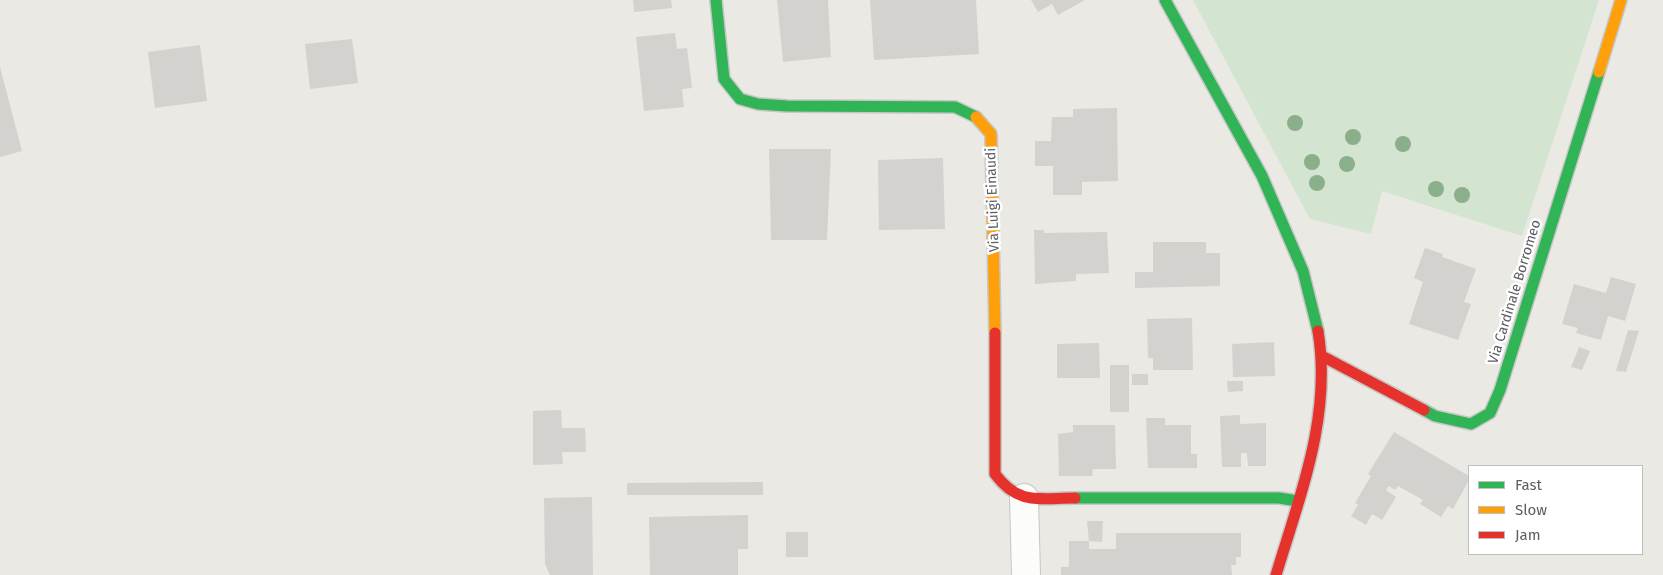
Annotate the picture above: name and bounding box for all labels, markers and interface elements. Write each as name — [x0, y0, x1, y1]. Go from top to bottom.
street label: Via Luigi Einaudi — [983, 147, 1003, 253]
street label: Via Cardinale Borromeo — [1485, 218, 1545, 366]
legend — [1468, 465, 1643, 555]
text: Fast — [1515, 476, 1542, 494]
text: Slow — [1515, 501, 1547, 519]
text: Jam — [1515, 526, 1541, 544]

